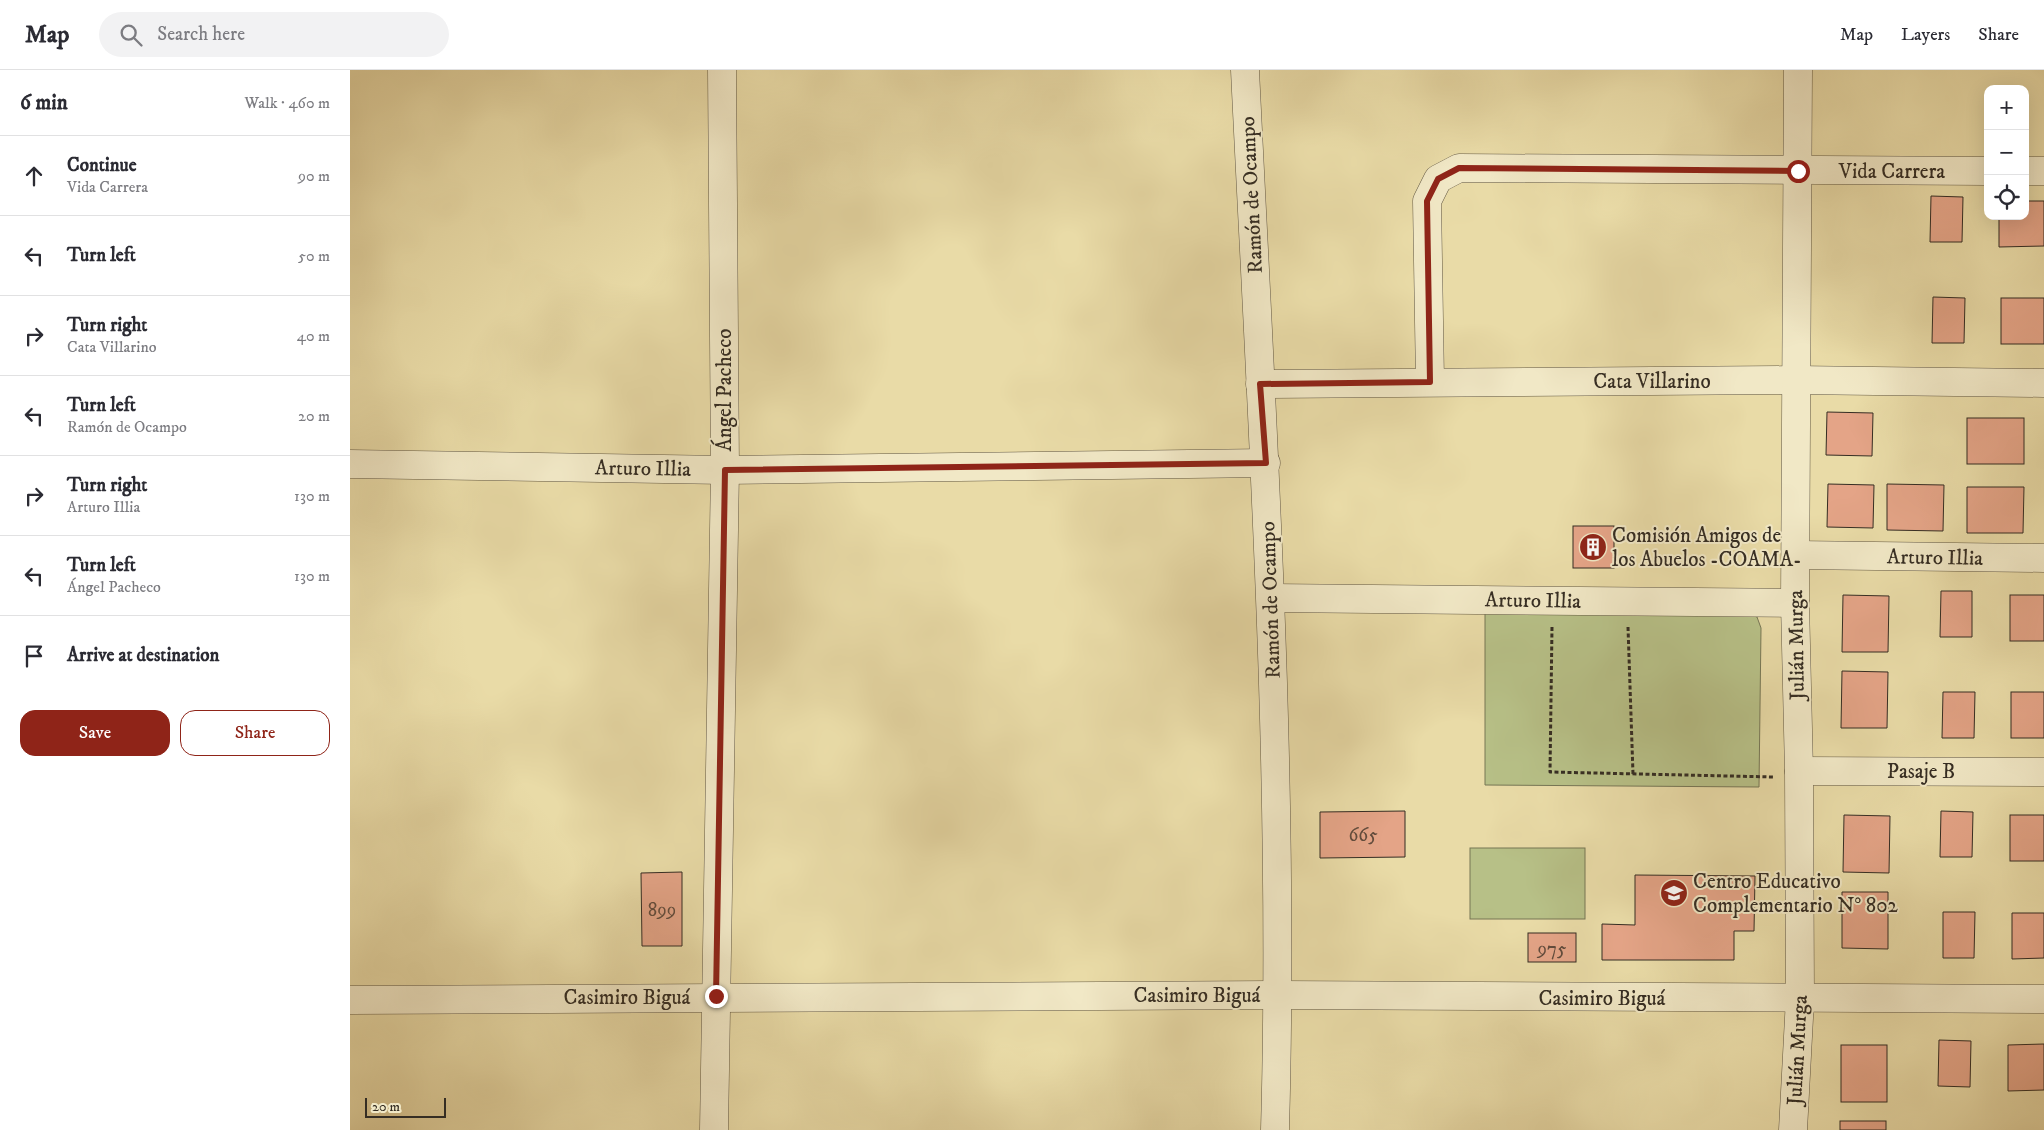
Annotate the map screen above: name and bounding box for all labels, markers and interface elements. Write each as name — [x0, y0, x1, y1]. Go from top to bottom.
search box — [99, 12, 449, 57]
text: Map — [25, 20, 69, 50]
icon: search — [117, 21, 145, 49]
text: Search here — [157, 23, 245, 46]
text: Map — [1840, 24, 1873, 46]
text: Layers — [1901, 24, 1950, 46]
text: Share — [1978, 24, 2019, 46]
map controls — [1984, 85, 2029, 220]
button: + — [1984, 85, 2029, 130]
text: 6 min — [20, 90, 68, 116]
text: Walk · 460 m — [244, 93, 330, 113]
street label: Ramón de Ocampo — [1235, 116, 1269, 274]
button: − — [1984, 130, 2029, 175]
text: Continue — [67, 154, 137, 177]
street label: Vida Carrera — [1838, 159, 1945, 185]
route start — [1787, 160, 1810, 183]
icon: ahead — [20, 162, 48, 190]
text: 90 m — [298, 166, 330, 186]
button: locate — [1984, 175, 2029, 220]
text: Vida Carrera — [67, 177, 148, 197]
icon: left — [20, 242, 48, 270]
text: Turn left — [67, 244, 136, 267]
text: 50 m — [298, 246, 330, 266]
text: Turn right — [67, 314, 147, 337]
icon: right — [20, 322, 48, 350]
text: 40 m — [297, 326, 330, 346]
street label: Ángel Pacheco — [710, 328, 738, 452]
text: Cata Villarino — [67, 337, 157, 357]
street label: Cata Villarino — [1593, 369, 1711, 395]
text: Turn left — [67, 394, 136, 417]
icon: left — [20, 402, 48, 430]
text: 20 m — [298, 406, 330, 426]
text: Ramón de Ocampo — [67, 417, 187, 437]
street label: Arturo Illia — [595, 455, 691, 483]
text: Turn right — [67, 474, 147, 497]
icon: right — [20, 482, 48, 510]
text: 130 m — [294, 486, 330, 506]
text: Arturo Illia — [67, 497, 140, 517]
street label: Ramón de Ocampo — [1255, 521, 1287, 679]
place label: Comisión Amigos de los Abuelos -COAMA- — [1612, 523, 1802, 573]
building icon: Comisión Amigos de los Abuelos -COAMA- — [1578, 532, 1608, 562]
street label: Arturo Illia — [1887, 544, 1983, 572]
text: Turn left — [67, 554, 136, 577]
icon: left — [20, 562, 48, 590]
text: 130 m — [294, 566, 330, 586]
text: Ángel Pacheco — [67, 577, 161, 597]
street label: Arturo Illia — [1485, 587, 1581, 615]
street label: Julián Murga — [1783, 590, 1811, 702]
icon: arrive — [20, 642, 48, 670]
text: Arrive at destination — [67, 644, 219, 667]
button: Save — [20, 710, 170, 756]
button: Share — [180, 710, 330, 756]
street label: Pasaje B — [1887, 759, 1955, 785]
house number: 665 — [1348, 824, 1378, 847]
place label: Centro Educativo Complementario N° 802 — [1693, 869, 1898, 919]
school or university icon: Centro Educativo Complementario N° 802 — [1659, 878, 1689, 908]
house number: 899 — [648, 899, 676, 922]
house number: 975 — [1537, 938, 1567, 961]
street label: Casimiro Biguá — [1134, 983, 1261, 1009]
street label: Casimiro Biguá — [564, 985, 691, 1011]
route end — [705, 985, 728, 1008]
street label: Casimiro Biguá — [1539, 986, 1666, 1012]
street label: Julián Murga — [1782, 994, 1814, 1108]
scale bar — [365, 1095, 446, 1118]
text: 20 m — [372, 1098, 400, 1116]

